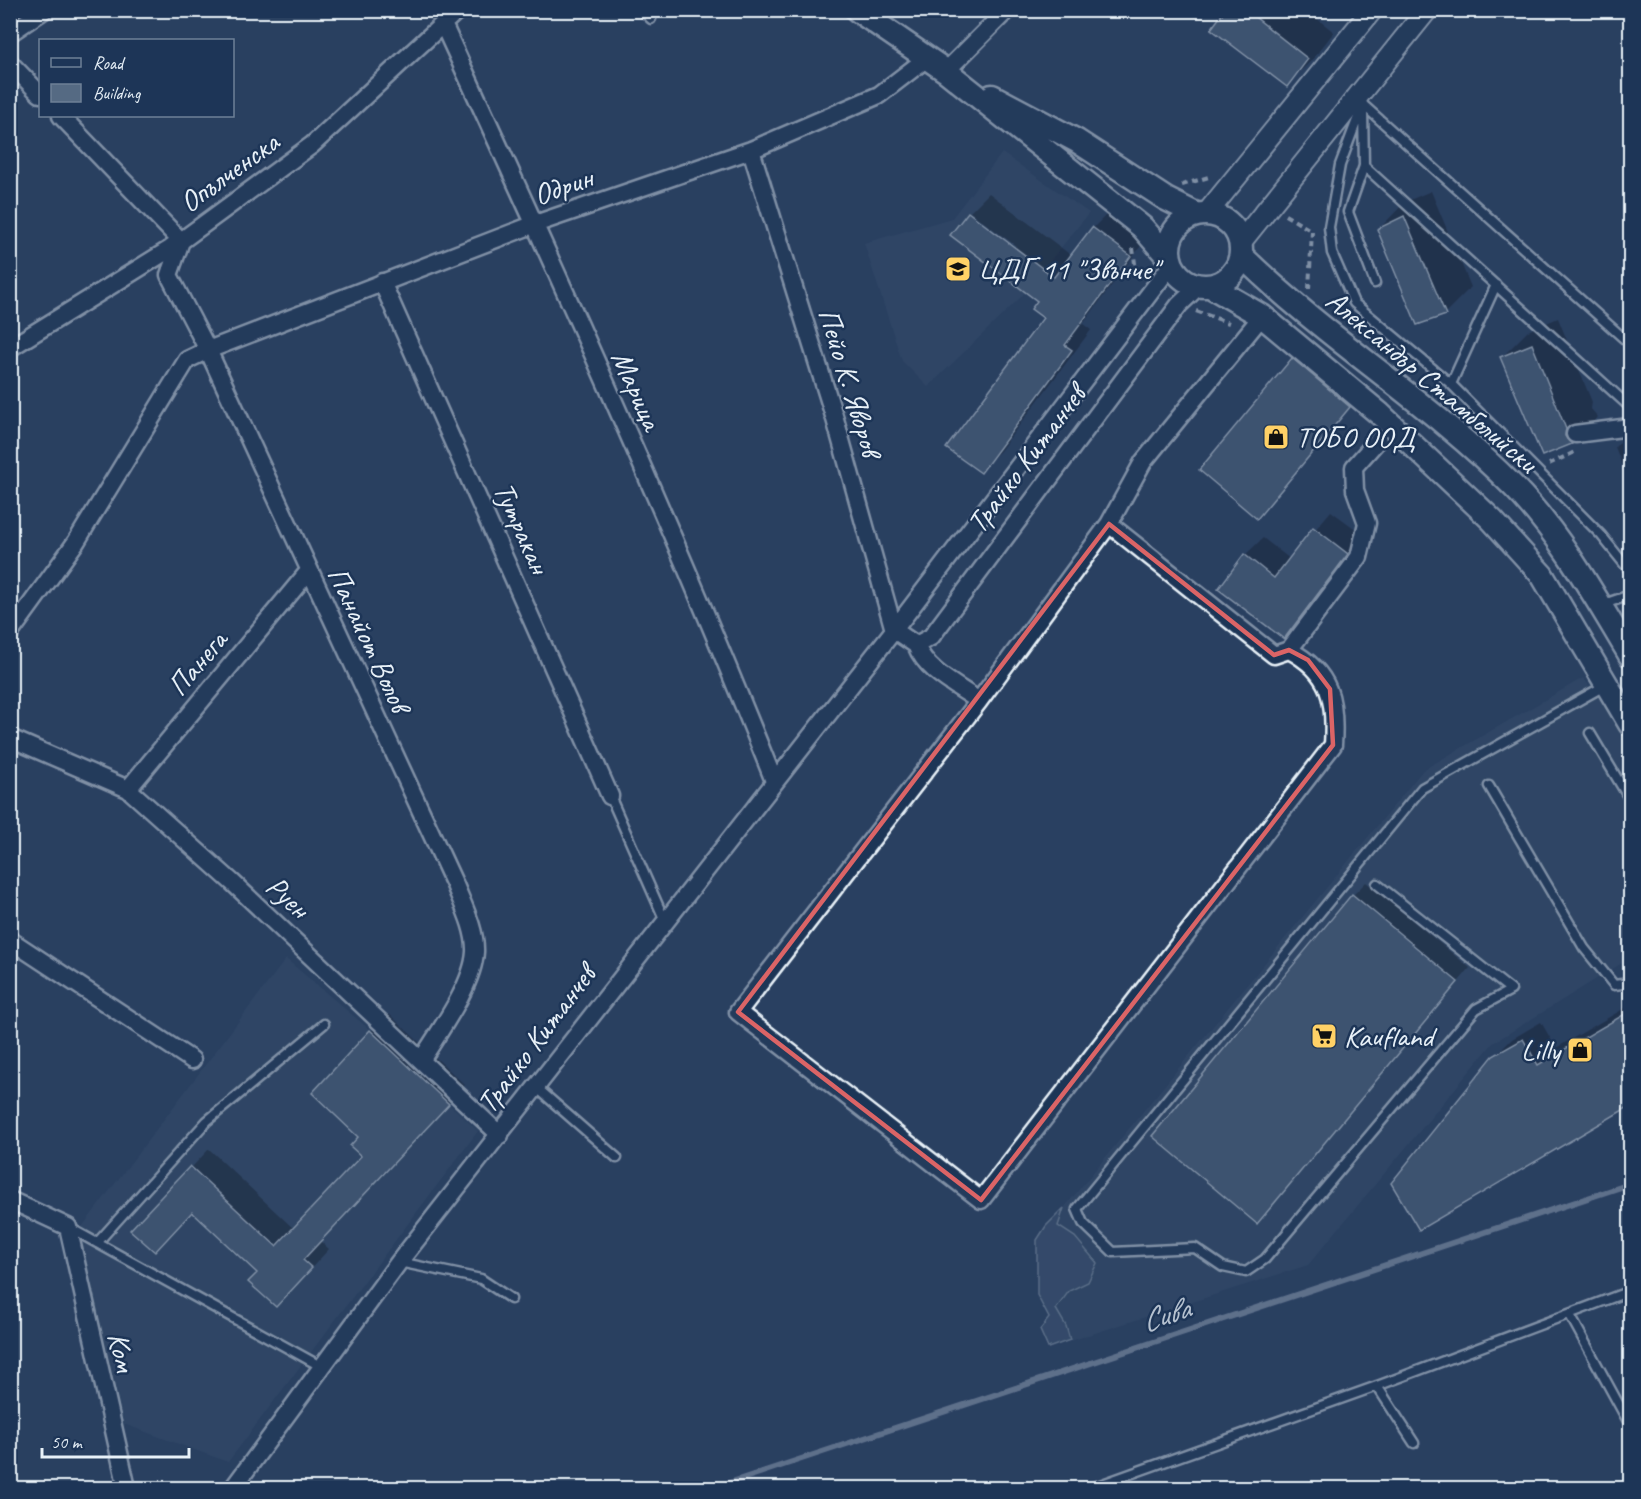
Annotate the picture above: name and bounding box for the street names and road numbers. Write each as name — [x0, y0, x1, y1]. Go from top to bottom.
street label: Опълченска — [172, 122, 288, 221]
street label: Одрин — [528, 157, 600, 214]
street label: Александър Стамболийски — [1318, 281, 1547, 482]
street label: Пейо К. Яворов — [810, 303, 892, 466]
street label: Марица — [603, 344, 672, 438]
street label: Трайко Китанчев — [958, 373, 1097, 540]
street label: Тутракан — [485, 476, 560, 581]
street label: Панайот Волов — [319, 560, 422, 723]
street label: Панега — [159, 620, 237, 704]
street label: Руен — [258, 867, 319, 928]
street label: Трайко Китанчев — [468, 953, 607, 1120]
street label: Ком — [99, 1328, 145, 1377]

